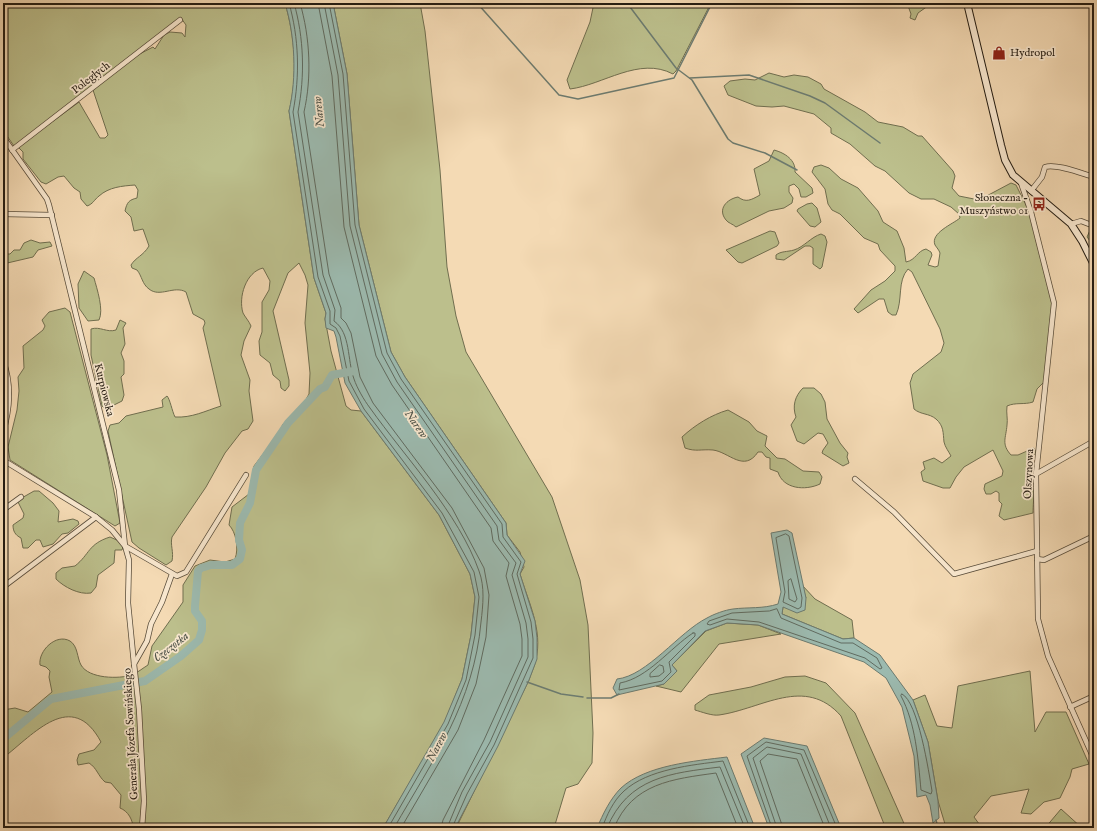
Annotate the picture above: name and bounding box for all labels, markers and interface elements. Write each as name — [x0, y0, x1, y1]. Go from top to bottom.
shop icon: Hydropol — [991, 45, 1007, 61]
place label: Hydropol — [1010, 46, 1055, 60]
street label: Poległych — [69, 59, 113, 97]
water label: Narew — [310, 95, 328, 128]
place label: Słoneczna - Muszyństwo 01 — [959, 191, 1028, 218]
bus stop icon: Słoneczna - Muszyństwo 01 — [1031, 196, 1047, 212]
street label: Kurpiowska — [91, 362, 117, 418]
water label: Narew — [401, 407, 432, 442]
street label: Olszynowa — [1021, 448, 1037, 499]
water label: Czeczotka — [150, 629, 192, 665]
street label: Generała Józefa Sowińskiego — [121, 668, 141, 800]
water label: Narew — [423, 729, 451, 764]

